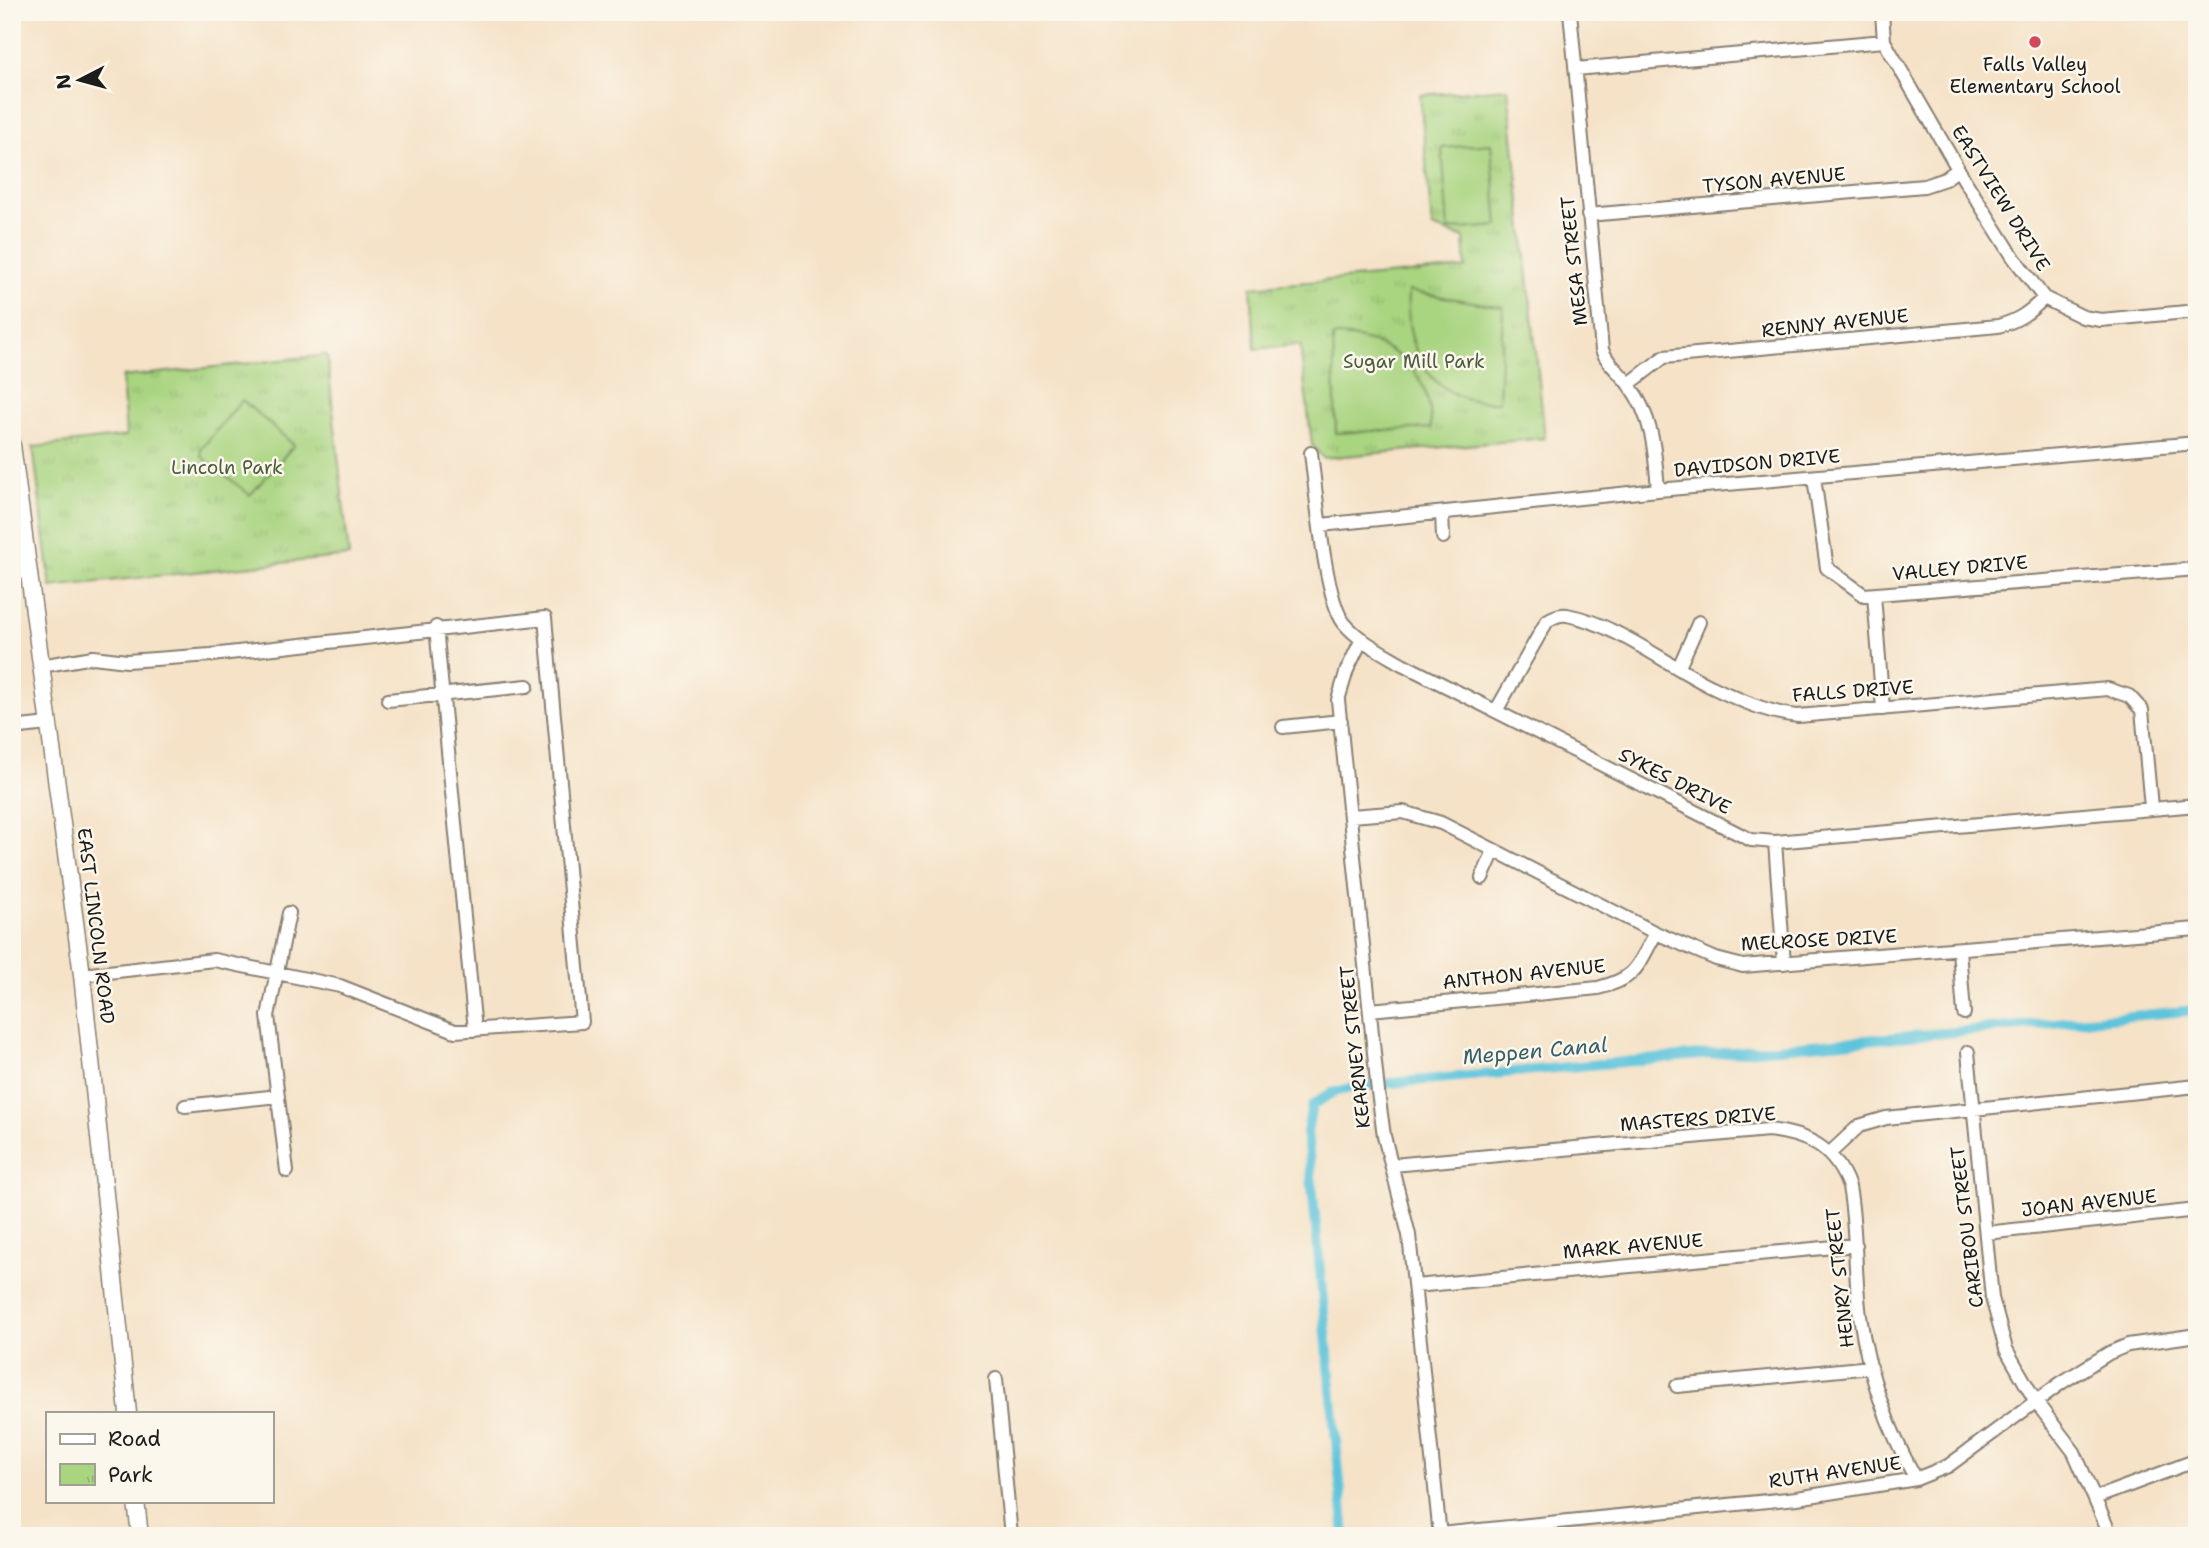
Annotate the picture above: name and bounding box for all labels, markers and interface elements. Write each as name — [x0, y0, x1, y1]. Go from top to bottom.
marker: Falls Valley Elementary School — [2027, 34, 2043, 50]
north arrow — [46, 46, 116, 116]
place label: Falls Valley Elementary School — [1949, 52, 2121, 99]
text: N — [50, 73, 77, 91]
street label: EASTVIEW DRIVE — [1946, 120, 2056, 276]
street label: TYSON AVENUE — [1701, 161, 1847, 199]
street label: MESA STREET — [1555, 195, 1593, 327]
street label: RENNY AVENUE — [1760, 303, 1910, 343]
park label: Sugar Mill Park — [1343, 349, 1485, 374]
street label: DAVIDSON DRIVE — [1673, 443, 1841, 483]
park label: Lincoln Park — [171, 455, 283, 480]
street label: VALLEY DRIVE — [1891, 550, 2029, 586]
street label: FALLS DRIVE — [1791, 674, 1915, 708]
street label: SYKES DRIVE — [1615, 742, 1736, 820]
street label: EAST LINCOLN ROAD — [72, 827, 120, 1025]
street label: MELROSE DRIVE — [1740, 923, 1898, 957]
street label: ANTHON AVENUE — [1441, 953, 1607, 995]
street label: KEARNEY STREET — [1334, 964, 1376, 1130]
water label: Meppen Canal — [1461, 1031, 1609, 1071]
street label: MASTERS DRIVE — [1619, 1101, 1777, 1137]
street label: CARIBOU STREET — [1945, 1144, 1989, 1309]
street label: JOAN AVENUE — [2020, 1183, 2158, 1223]
street label: HENRY STREET — [1820, 1206, 1860, 1349]
street label: MARK AVENUE — [1562, 1227, 1704, 1265]
legend — [46, 1412, 273, 1502]
text: Road — [108, 1425, 161, 1453]
street label: RUTH AVENUE — [1767, 1450, 1903, 1494]
text: Park — [108, 1461, 153, 1489]

